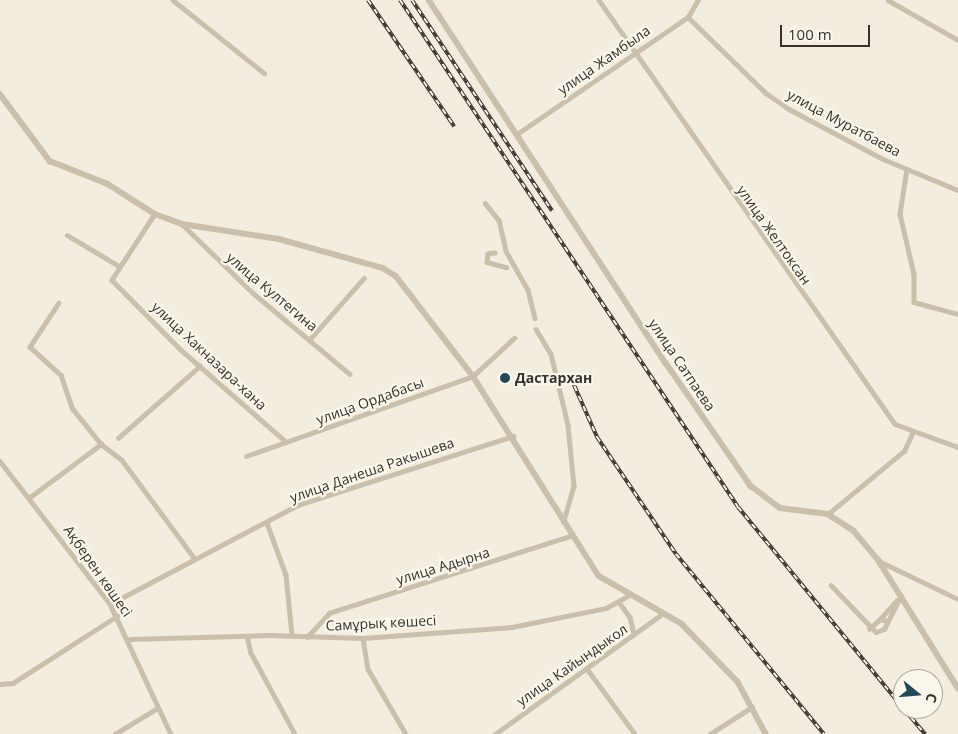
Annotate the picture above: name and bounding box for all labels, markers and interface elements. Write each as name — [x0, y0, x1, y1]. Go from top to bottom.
scale bar — [783, 15, 873, 47]
street label: улица Жамбыла — [555, 22, 653, 98]
text: 100 m — [788, 24, 832, 44]
street label: улица Муратбаева — [784, 86, 904, 160]
street label: улица Желтоксан — [733, 182, 815, 288]
street label: улица Култегина — [223, 249, 321, 335]
street label: улица Хакназара-хана — [148, 298, 270, 414]
street label: улица Сатпаева — [645, 316, 719, 414]
place label: Дастархан — [515, 370, 592, 386]
marker: Дастархан — [499, 372, 511, 384]
street label: улица Ордабасы — [314, 374, 426, 428]
street label: улица Данеша Ракышева — [288, 434, 456, 506]
street label: Ақберен көшесі — [60, 522, 136, 620]
street label: улица Адырна — [394, 544, 492, 588]
street label: Самұрық көшесі — [325, 612, 437, 634]
street label: улица Кайындыкол — [513, 620, 631, 710]
north arrow — [893, 669, 943, 719]
text: С — [921, 691, 942, 705]

